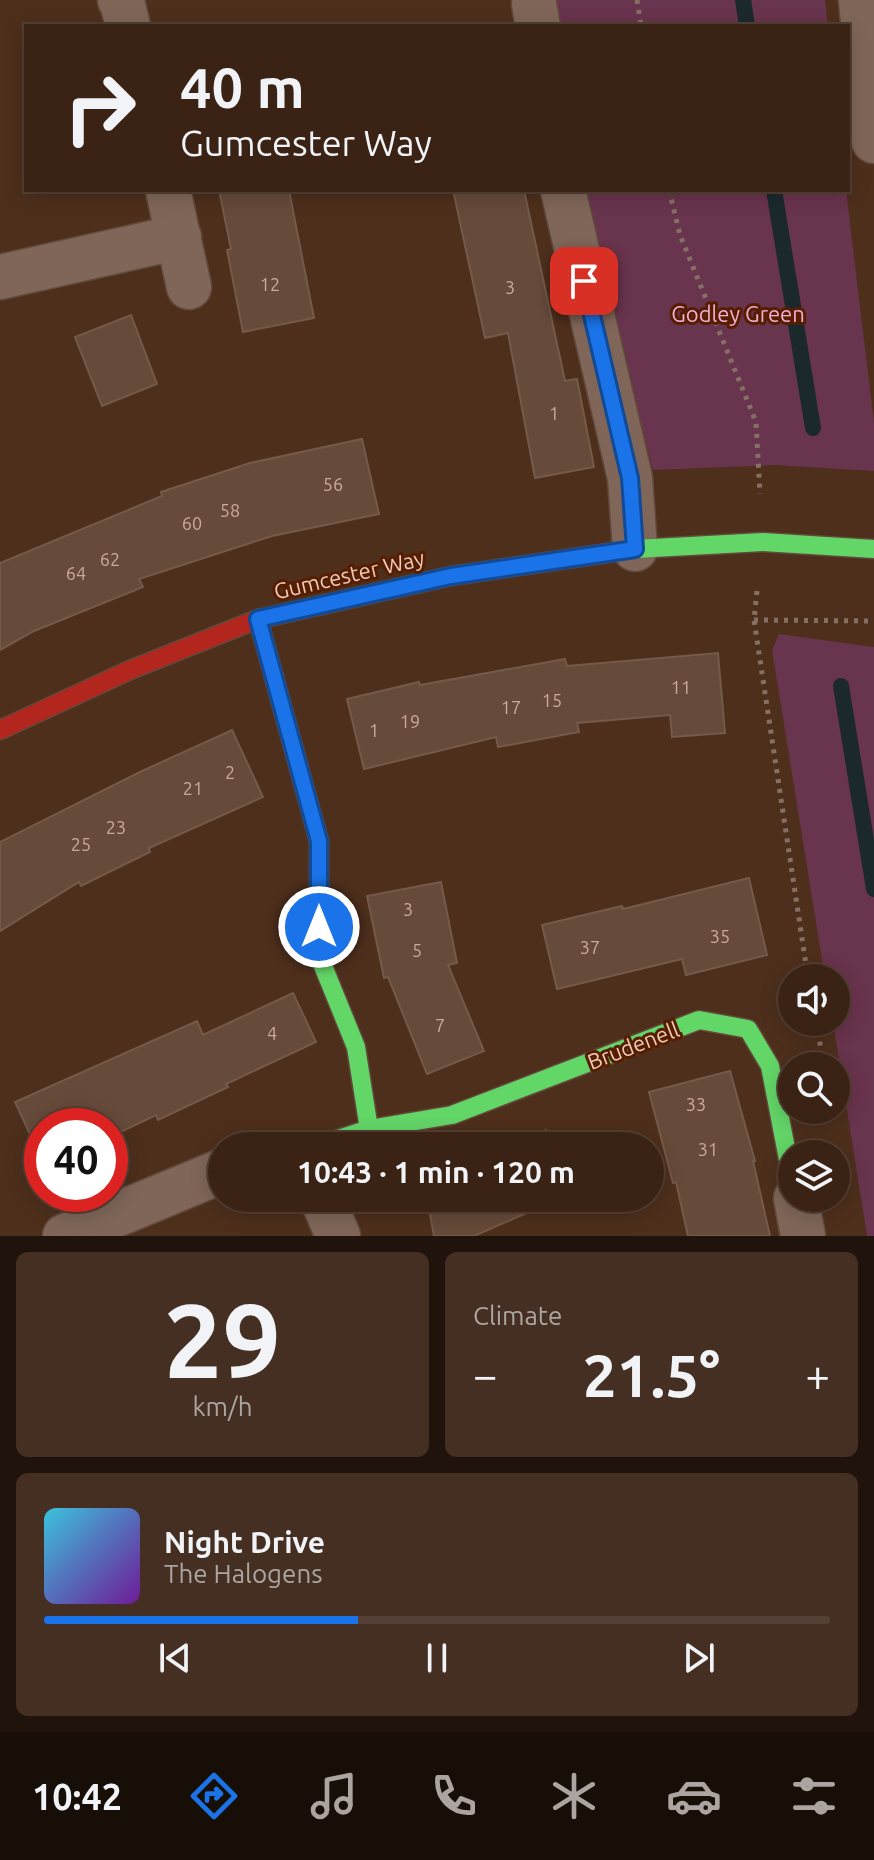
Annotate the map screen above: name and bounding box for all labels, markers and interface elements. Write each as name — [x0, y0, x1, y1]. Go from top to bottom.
icon: right — [48, 56, 152, 160]
text: 40 m — [180, 56, 305, 119]
text: Gumcester Way — [180, 122, 432, 163]
pin — [550, 247, 618, 315]
icon: arrive — [562, 259, 606, 303]
house number: 12 — [260, 274, 280, 294]
house number: 3 — [505, 277, 515, 297]
park label: Godley Green — [671, 301, 805, 326]
house number: 1 — [549, 403, 559, 423]
house number: 56 — [323, 474, 343, 494]
house number: 58 — [220, 500, 240, 520]
house number: 60 — [182, 513, 202, 533]
street label: Gumcester Way — [271, 544, 427, 603]
house number: 62 — [100, 549, 120, 569]
house number: 64 — [66, 563, 86, 583]
house number: 11 — [671, 677, 691, 697]
house number: 15 — [542, 690, 562, 710]
house number: 17 — [501, 697, 521, 717]
house number: 19 — [400, 711, 420, 731]
house number: 1 — [369, 720, 379, 740]
house number: 2 — [225, 762, 235, 782]
house number: 21 — [183, 778, 203, 798]
house number: 23 — [106, 817, 126, 837]
house number: 25 — [71, 834, 91, 854]
position arrow — [277, 885, 361, 969]
house number: 3 — [403, 899, 413, 919]
house number: 35 — [710, 926, 730, 946]
house number: 37 — [580, 937, 600, 957]
house number: 5 — [412, 940, 422, 960]
map controls — [778, 964, 850, 1212]
button: sound — [778, 964, 850, 1036]
house number: 7 — [435, 1015, 445, 1035]
street label: Brudenell — [584, 1016, 683, 1074]
house number: 4 — [267, 1023, 277, 1043]
button: search — [778, 1052, 850, 1124]
house number: 33 — [686, 1094, 706, 1114]
speed limit sign: 40 — [24, 1108, 128, 1212]
house number: 31 — [698, 1139, 718, 1159]
button: layers — [778, 1140, 850, 1212]
text: 10:43 · 1 min · 120 m — [297, 1155, 575, 1189]
text: 29 — [164, 1281, 281, 1398]
text: Climate — [473, 1301, 562, 1330]
text: 21.5° — [583, 1341, 720, 1408]
text: − — [473, 1350, 498, 1399]
text: + — [805, 1350, 830, 1399]
text: km/h — [192, 1392, 253, 1421]
text: Night Drive — [164, 1525, 325, 1559]
text: The Halogens — [164, 1559, 323, 1588]
icon: previous — [153, 1636, 197, 1680]
icon: pause — [415, 1636, 459, 1680]
icon: next — [677, 1636, 721, 1680]
icon: directions — [186, 1768, 242, 1824]
icon: music — [306, 1768, 362, 1824]
icon: phone — [426, 1768, 482, 1824]
icon: climate — [546, 1768, 602, 1824]
icon: car — [666, 1768, 722, 1824]
icon: filters — [786, 1768, 842, 1824]
text: 10:42 — [32, 1776, 122, 1817]

